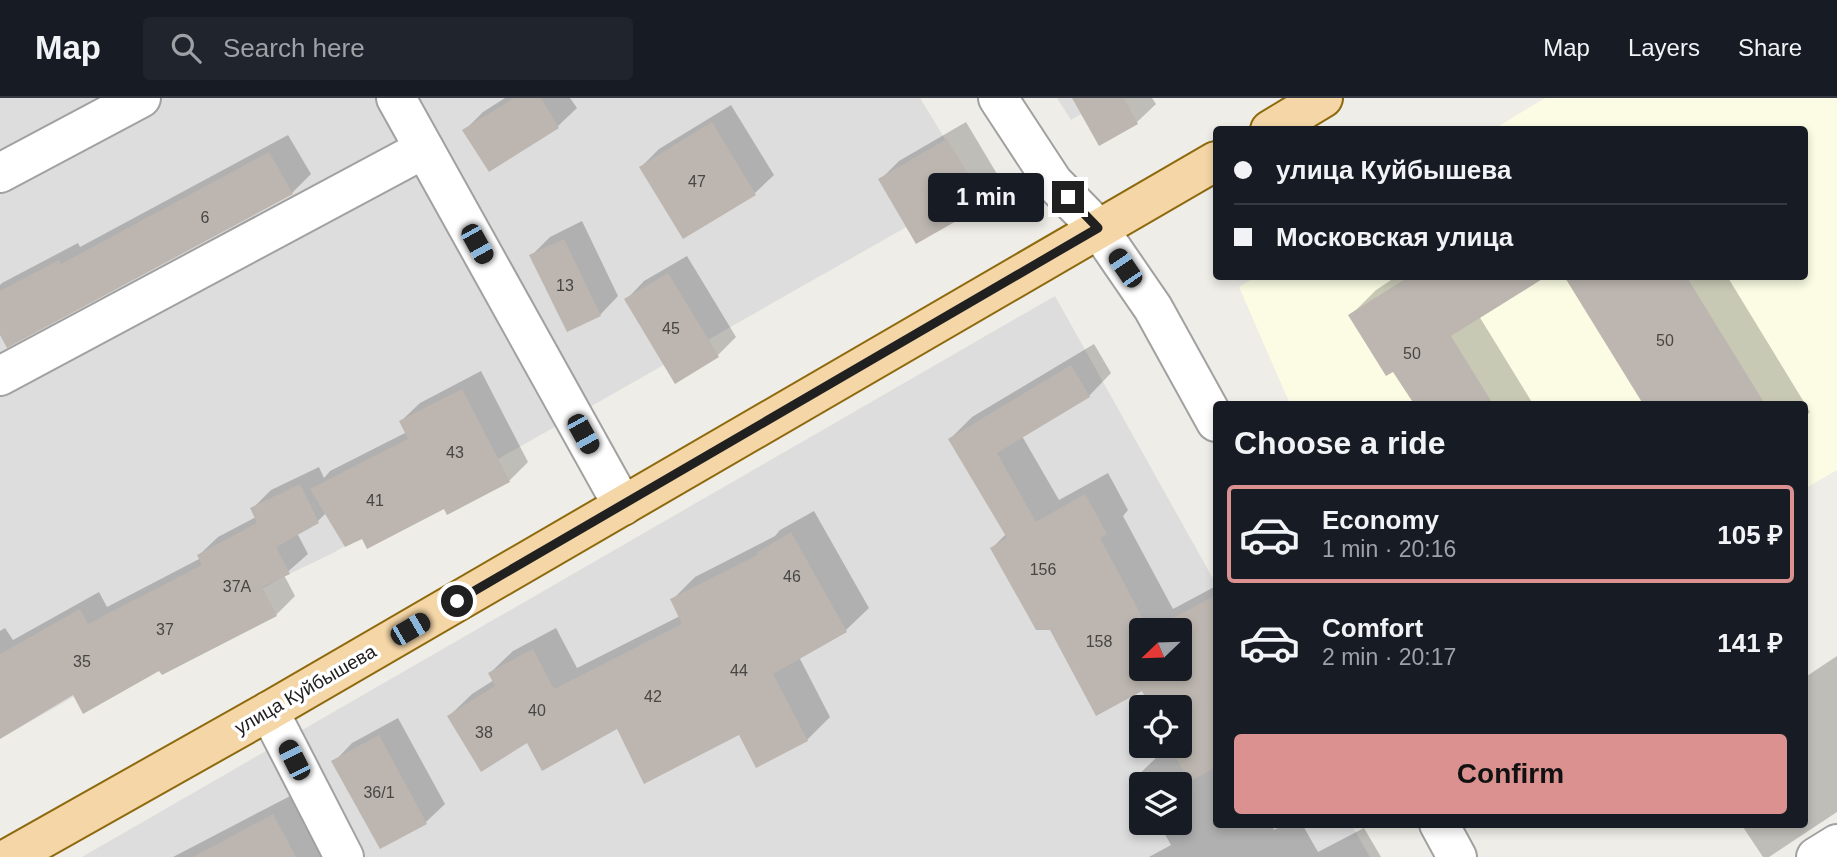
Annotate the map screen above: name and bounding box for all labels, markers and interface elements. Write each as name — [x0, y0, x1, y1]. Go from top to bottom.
search box — [143, 17, 633, 80]
text: Map — [35, 29, 101, 66]
icon: search — [167, 29, 205, 67]
text: Search here — [223, 33, 365, 63]
text: Map — [1543, 34, 1590, 61]
text: Layers — [1628, 34, 1700, 61]
text: Share — [1738, 34, 1802, 61]
text: улица Куйбышева — [1276, 155, 1511, 185]
callout: 1 min — [928, 172, 1044, 222]
house number: 47 — [688, 173, 706, 190]
route end — [1052, 181, 1084, 213]
text: 1 min — [956, 184, 1016, 210]
house number: 6 — [201, 209, 210, 226]
car — [458, 221, 497, 267]
text: Московская улица — [1276, 222, 1513, 252]
car — [1105, 245, 1146, 291]
house number: 13 — [556, 277, 574, 294]
house number: 45 — [662, 320, 680, 337]
house number: 50 — [1656, 332, 1674, 349]
house number: 50 — [1403, 345, 1421, 362]
car — [564, 411, 603, 457]
text: Choose a ride — [1234, 425, 1446, 461]
house number: 43 — [446, 444, 464, 461]
house number: 41 — [366, 492, 384, 509]
icon: car — [1238, 503, 1301, 566]
text: Economy — [1322, 505, 1439, 535]
text: 105 ₽ — [1717, 520, 1783, 550]
text: 1 min · 20:16 — [1322, 536, 1456, 562]
house number: 156 — [1030, 561, 1056, 578]
house number: 46 — [783, 568, 801, 585]
house number: 37А — [223, 578, 252, 595]
route start — [441, 585, 473, 617]
car — [387, 609, 434, 649]
icon: car — [1238, 611, 1301, 674]
text: Comfort — [1322, 613, 1423, 643]
north arrow — [1129, 618, 1192, 681]
map controls — [1129, 618, 1192, 835]
house number: 37 — [156, 621, 174, 638]
text: 141 ₽ — [1717, 628, 1783, 658]
house number: 158 — [1086, 633, 1112, 650]
street label: улица Куйбышева — [231, 640, 380, 738]
text: 2 min · 20:17 — [1322, 644, 1456, 670]
house number: 35 — [73, 653, 91, 670]
house number: 44 — [730, 662, 748, 679]
house number: 42 — [644, 688, 662, 705]
button: locate — [1129, 695, 1192, 758]
house number: 40 — [528, 702, 546, 719]
house number: 38 — [475, 724, 493, 741]
button: Confirm — [1234, 734, 1787, 814]
car — [276, 737, 313, 783]
button: layers — [1129, 772, 1192, 835]
house number: 36/1 — [363, 784, 395, 801]

